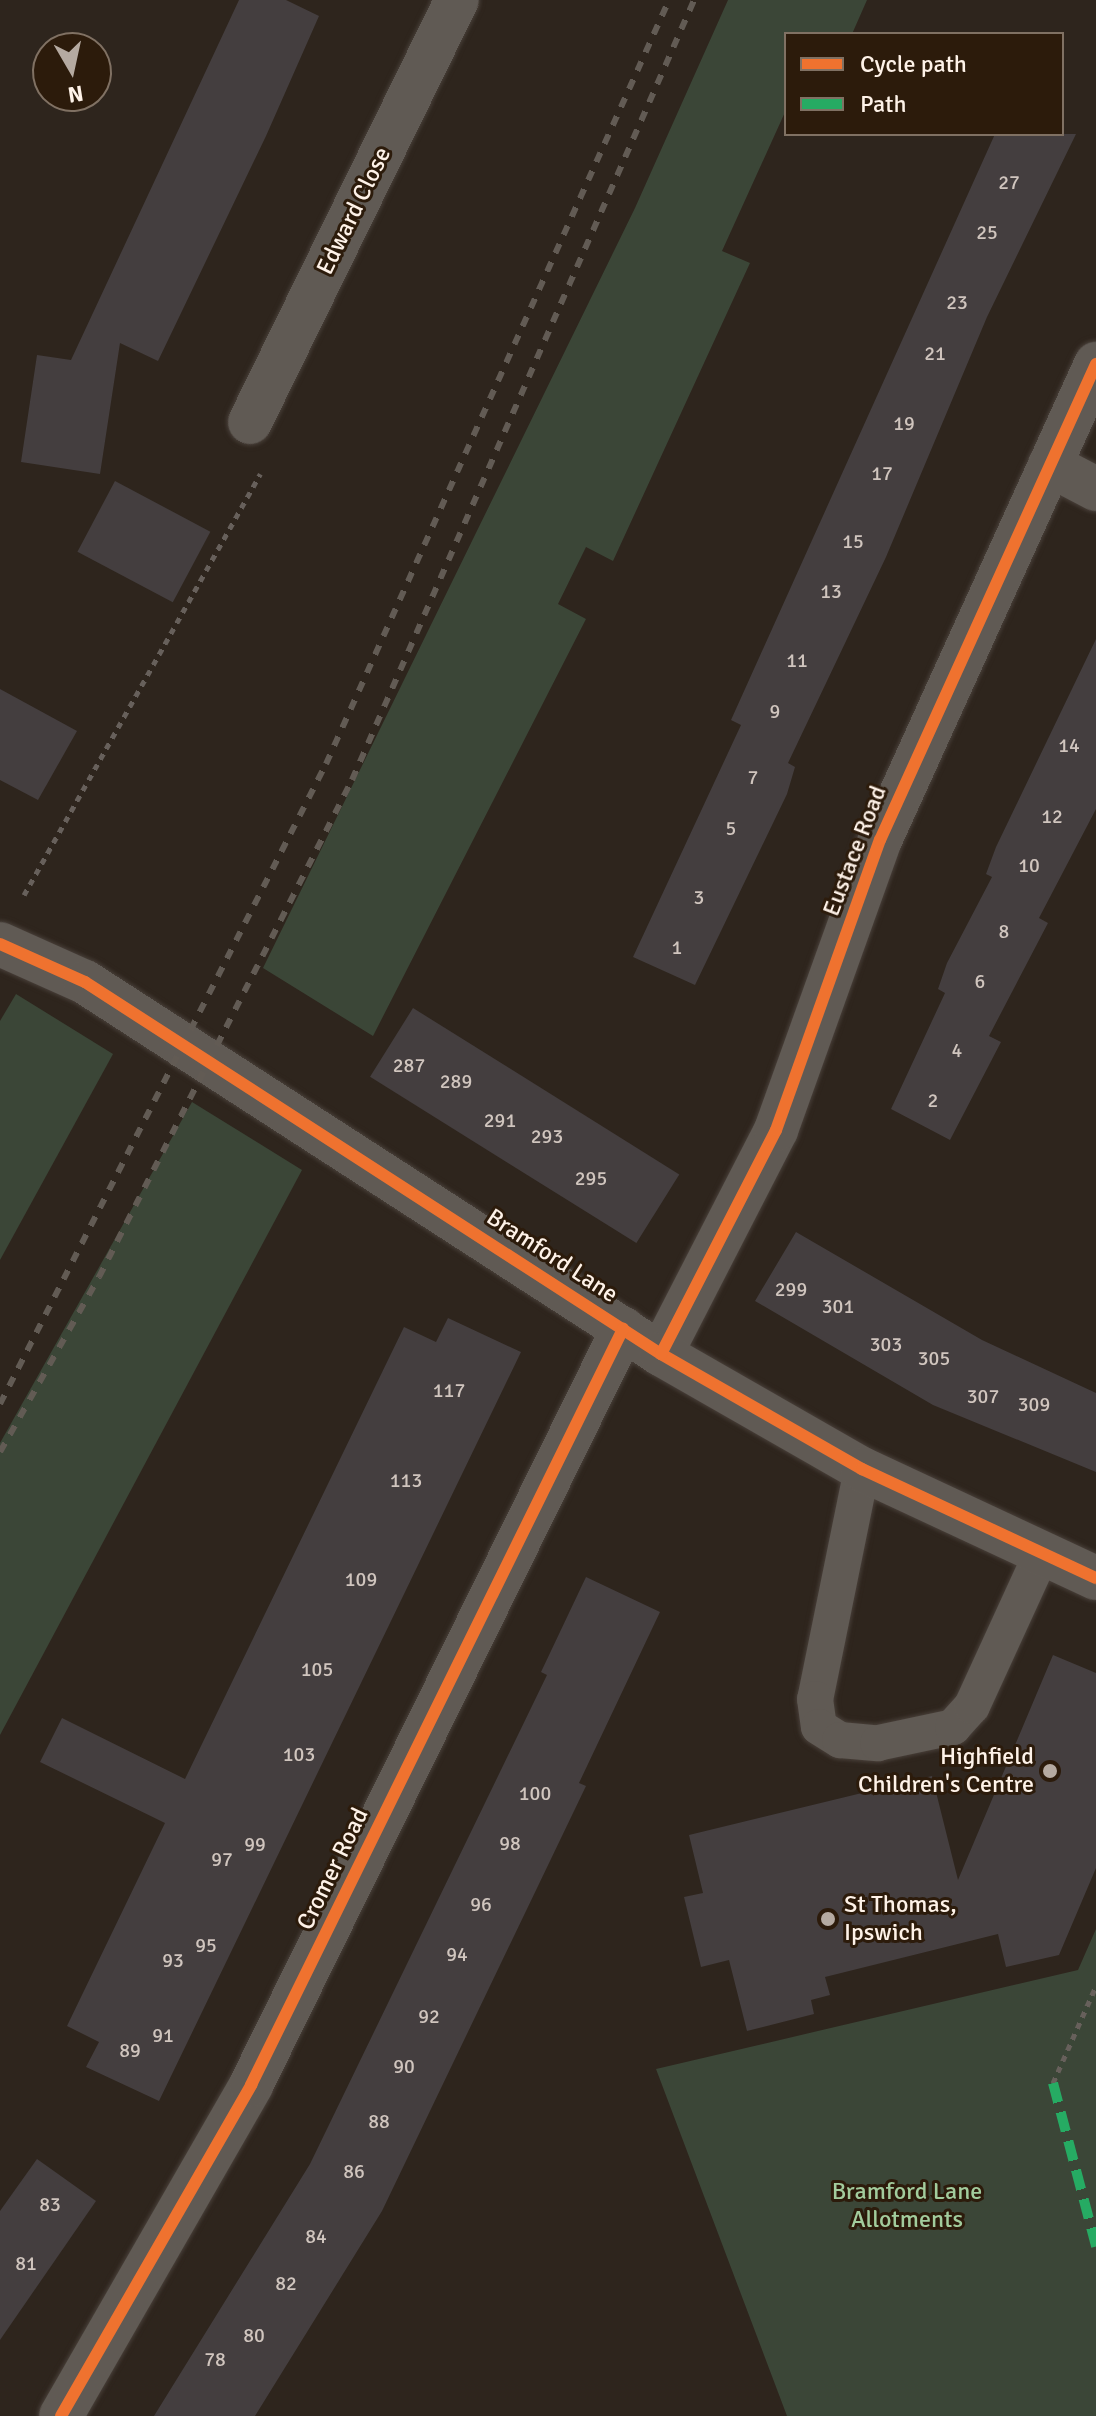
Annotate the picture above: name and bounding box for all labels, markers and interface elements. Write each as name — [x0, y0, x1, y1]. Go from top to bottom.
north arrow — [32, 32, 112, 112]
legend — [784, 32, 1064, 136]
text: Cycle path — [860, 49, 967, 79]
text: N — [66, 80, 85, 109]
text: Path — [860, 89, 906, 119]
street label: Edward Close — [311, 143, 397, 279]
house number: 27 — [998, 170, 1020, 194]
house number: 25 — [976, 220, 998, 244]
house number: 23 — [946, 290, 968, 314]
house number: 21 — [924, 341, 946, 365]
house number: 19 — [893, 411, 915, 435]
house number: 17 — [871, 461, 893, 485]
house number: 15 — [842, 529, 864, 553]
house number: 13 — [820, 579, 842, 603]
house number: 11 — [786, 648, 808, 672]
house number: 9 — [770, 699, 780, 723]
house number: 14 — [1058, 733, 1080, 757]
house number: 7 — [748, 765, 758, 789]
street label: Eustace Road — [817, 782, 893, 920]
house number: 12 — [1041, 804, 1063, 828]
house number: 5 — [726, 816, 736, 840]
house number: 10 — [1018, 853, 1040, 877]
house number: 3 — [694, 885, 704, 909]
house number: 8 — [999, 919, 1009, 943]
house number: 1 — [672, 935, 682, 959]
house number: 6 — [975, 969, 985, 993]
house number: 4 — [952, 1038, 962, 1062]
house number: 287 — [393, 1053, 425, 1077]
house number: 289 — [440, 1069, 472, 1093]
house number: 2 — [928, 1088, 938, 1112]
house number: 291 — [484, 1108, 516, 1132]
house number: 293 — [531, 1124, 563, 1148]
house number: 295 — [575, 1166, 607, 1190]
street label: Bramford Lane — [481, 1203, 623, 1309]
house number: 299 — [775, 1277, 807, 1301]
house number: 301 — [822, 1294, 854, 1318]
house number: 303 — [870, 1332, 902, 1356]
house number: 305 — [918, 1346, 950, 1370]
house number: 117 — [433, 1378, 465, 1402]
house number: 307 — [967, 1384, 999, 1408]
house number: 309 — [1018, 1392, 1050, 1416]
house number: 113 — [390, 1468, 422, 1492]
house number: 109 — [345, 1567, 377, 1591]
house number: 105 — [301, 1657, 333, 1681]
house number: 103 — [283, 1742, 315, 1766]
place label: Highfield Children's Centre — [858, 1743, 1034, 1799]
marker: Highfield Children's Centre — [1041, 1762, 1059, 1780]
house number: 100 — [519, 1781, 551, 1805]
street label: Cromer Road — [291, 1803, 375, 1935]
house number: 98 — [499, 1831, 521, 1855]
house number: 99 — [244, 1832, 266, 1856]
house number: 97 — [211, 1847, 233, 1871]
place label: St Thomas, Ipswich — [844, 1891, 957, 1947]
house number: 96 — [470, 1892, 492, 1916]
marker: St Thomas, Ipswich — [819, 1910, 837, 1928]
house number: 95 — [195, 1933, 217, 1957]
house number: 94 — [446, 1942, 468, 1966]
house number: 93 — [162, 1948, 184, 1972]
house number: 92 — [418, 2004, 440, 2028]
house number: 91 — [152, 2023, 174, 2047]
house number: 89 — [119, 2038, 141, 2062]
house number: 90 — [393, 2054, 415, 2078]
house number: 88 — [368, 2109, 390, 2133]
house number: 86 — [343, 2159, 365, 2183]
park label: Bramford Lane Allotments — [832, 2178, 982, 2234]
house number: 83 — [39, 2192, 61, 2216]
house number: 84 — [305, 2224, 327, 2248]
house number: 81 — [15, 2251, 37, 2275]
house number: 82 — [275, 2271, 297, 2295]
house number: 80 — [243, 2323, 265, 2347]
house number: 78 — [204, 2347, 226, 2371]

